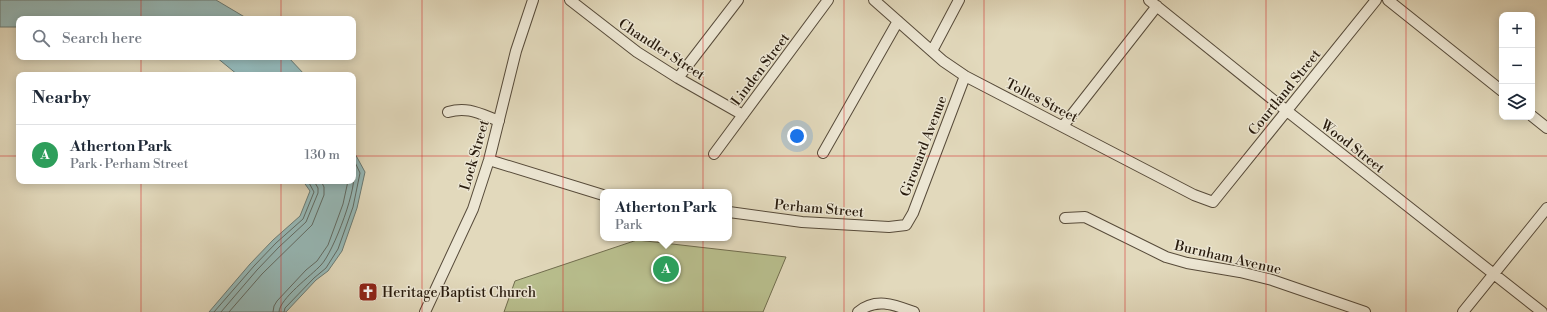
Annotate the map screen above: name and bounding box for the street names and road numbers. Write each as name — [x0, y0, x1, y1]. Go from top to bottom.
street label: Chandler Street — [615, 15, 708, 85]
street label: Linden Street — [728, 30, 794, 110]
street label: Courtland Street — [1245, 46, 1325, 139]
street label: Tolles Street — [1002, 75, 1081, 127]
street label: Girouard Avenue — [896, 93, 951, 199]
street label: Wood Street — [1316, 116, 1388, 177]
street label: Lock Street — [456, 118, 494, 193]
street label: Perham Street — [773, 196, 865, 222]
street label: Burnham Avenue — [1172, 237, 1283, 279]

